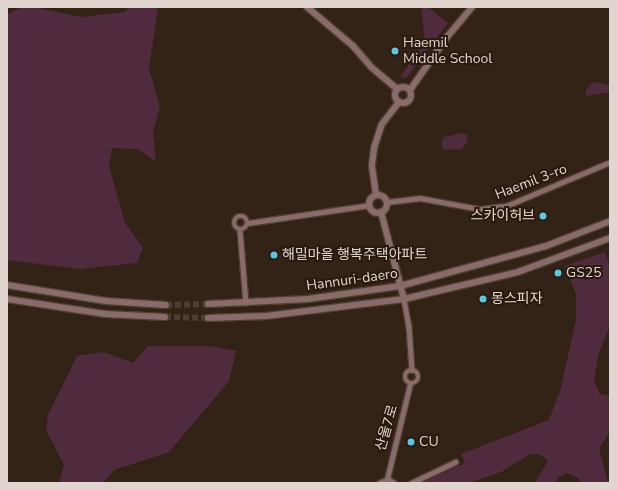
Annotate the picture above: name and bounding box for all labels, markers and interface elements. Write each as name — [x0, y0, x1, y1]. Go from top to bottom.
place label: Haemil Middle School — [403, 35, 492, 68]
marker: Haemil Middle School — [390, 46, 400, 56]
street label: Haemil 3-ro — [493, 161, 569, 203]
place label: 스카이허브 — [471, 208, 535, 224]
marker: 스카이허브 — [538, 211, 548, 221]
place label: 해밀마을 행복주택아파트 — [282, 247, 427, 263]
marker: 해밀마을 행복주택아파트 — [269, 250, 279, 260]
street label: Hannuri-daero — [305, 265, 399, 295]
place label: GS25 — [566, 265, 602, 281]
marker: GS25 — [553, 268, 563, 278]
place label: 몽스피자 — [491, 291, 543, 307]
marker: 몽스피자 — [478, 294, 488, 304]
street label: 산울7로 — [372, 403, 402, 453]
place label: CU — [419, 434, 439, 450]
marker: CU — [406, 437, 416, 447]

